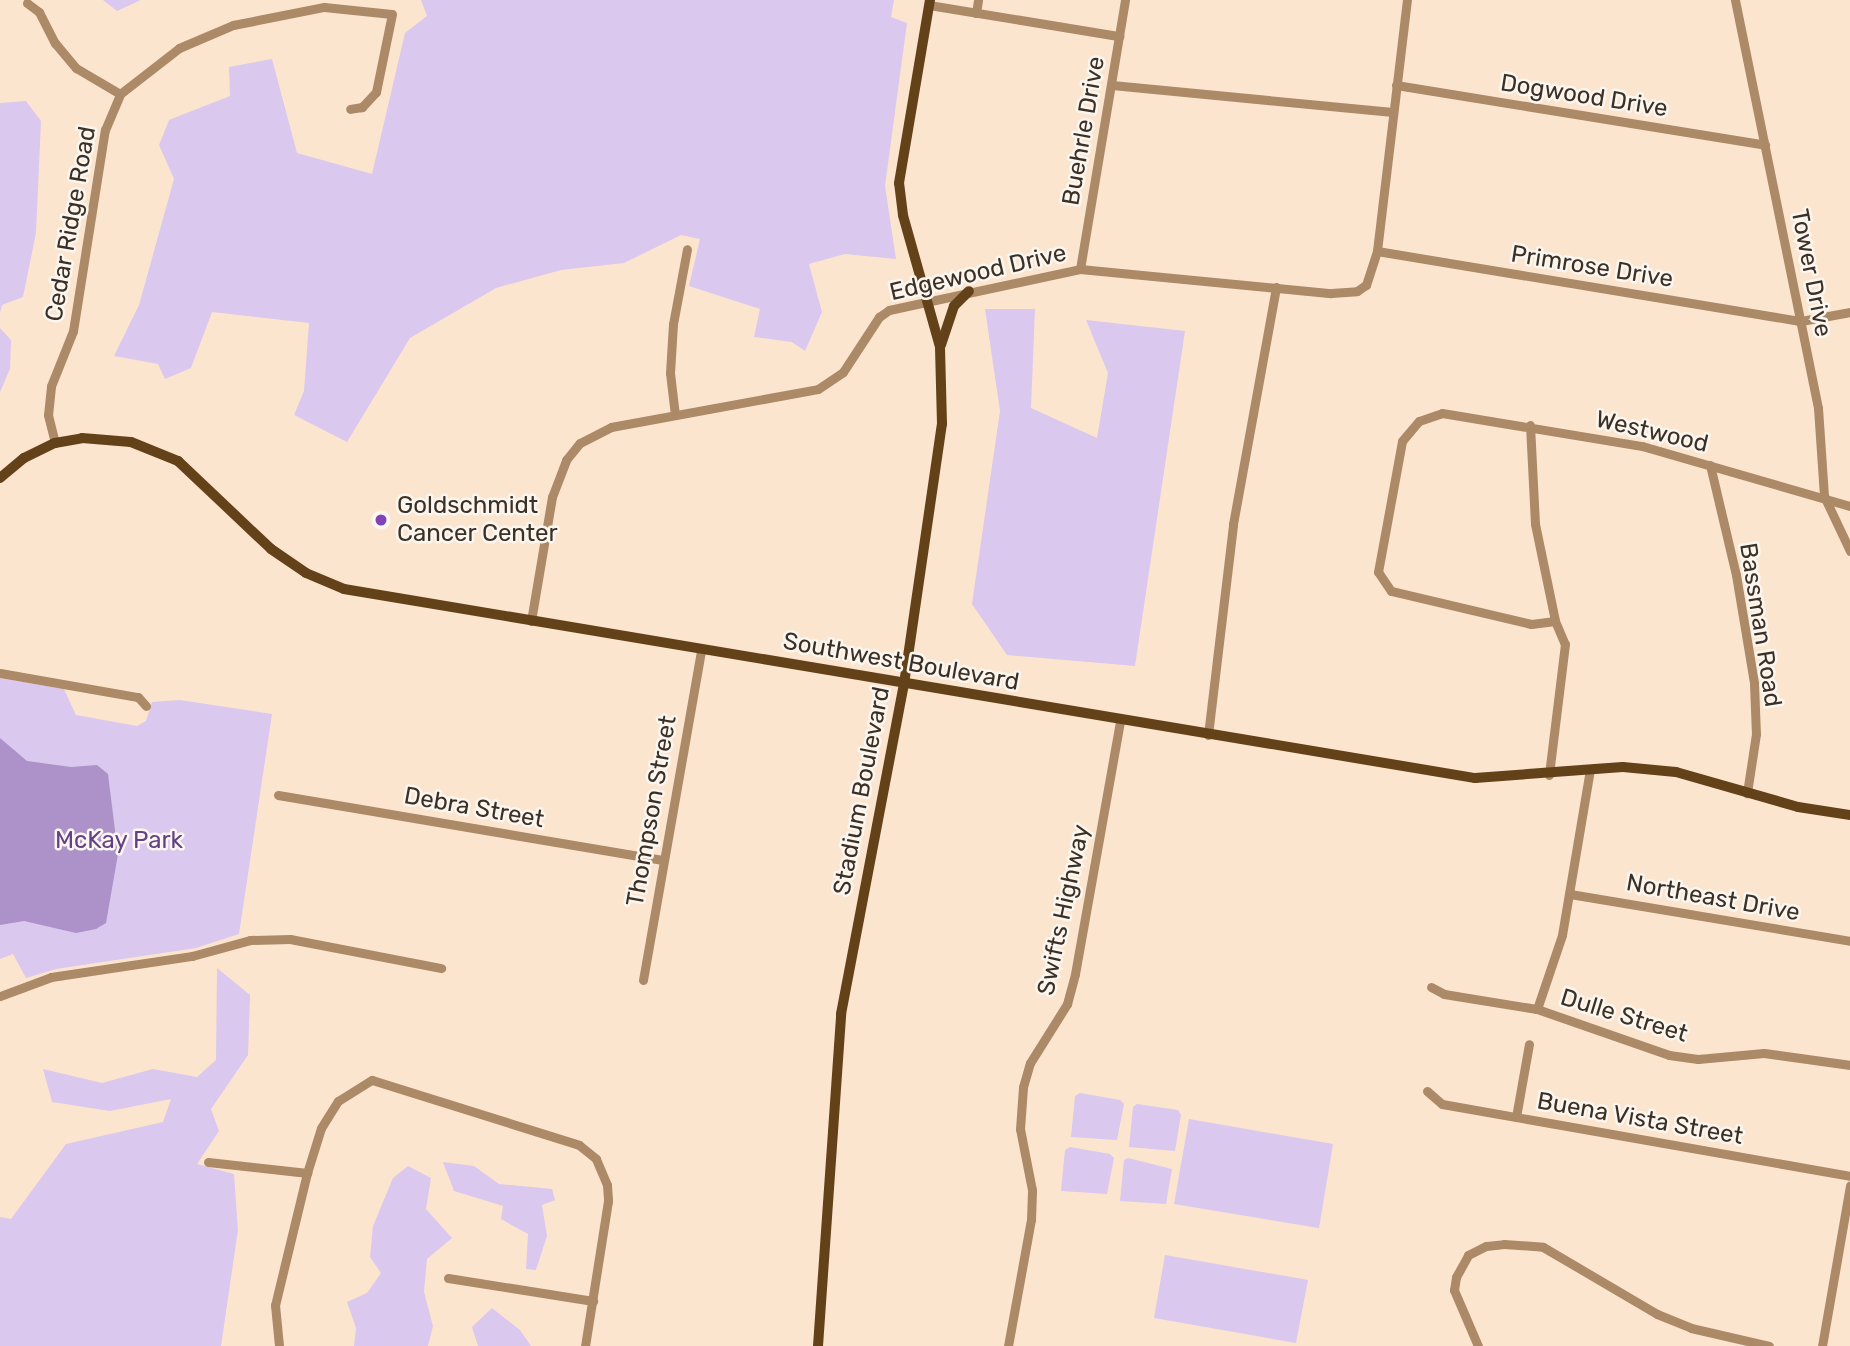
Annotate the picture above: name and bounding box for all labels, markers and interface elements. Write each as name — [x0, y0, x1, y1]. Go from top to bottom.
street label: Buehrle Drive — [1057, 54, 1111, 208]
street label: Dogwood Drive — [1498, 69, 1670, 123]
street label: Cedar Ridge Road — [40, 124, 102, 324]
street label: Tower Drive — [1784, 206, 1838, 340]
street label: Edgewood Drive — [887, 239, 1069, 307]
street label: Primrose Drive — [1509, 240, 1675, 294]
street label: Westwood — [1593, 405, 1711, 459]
place label: Goldschmidt Cancer Center — [397, 492, 558, 548]
marker: Goldschmidt Cancer Center — [371, 510, 391, 530]
street label: Bassman Road — [1733, 541, 1787, 709]
street label: Southwest Boulevard — [781, 627, 1021, 697]
street label: Stadium Boulevard — [828, 684, 896, 898]
street label: Thompson Street — [621, 713, 683, 909]
street label: Debra Street — [402, 782, 546, 834]
street label: Swifts Highway — [1032, 822, 1096, 998]
park label: McKay Park — [55, 827, 183, 855]
street label: Northeast Drive — [1624, 869, 1802, 927]
street label: Dulle Street — [1557, 983, 1691, 1049]
street label: Buena Vista Street — [1535, 1087, 1745, 1151]

